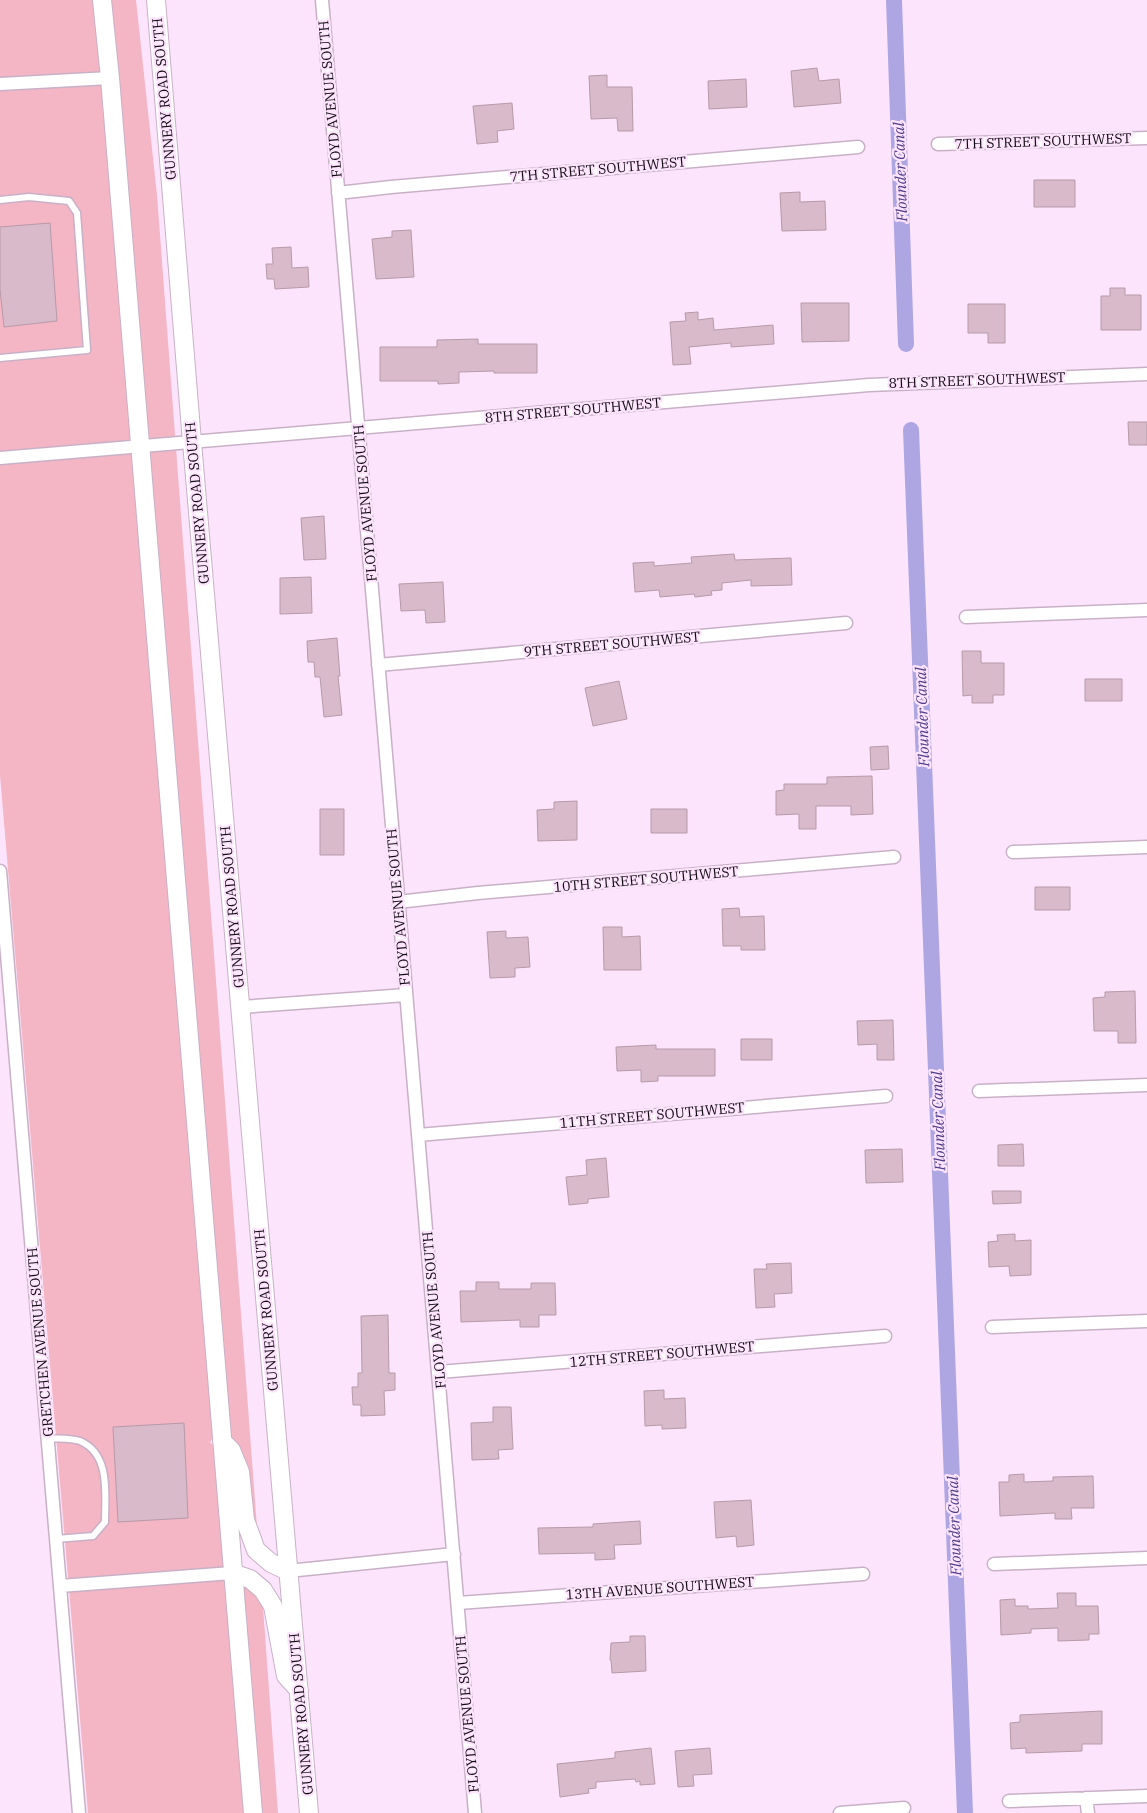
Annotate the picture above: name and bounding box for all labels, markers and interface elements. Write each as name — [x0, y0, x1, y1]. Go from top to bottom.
street label: GUNNERY ROAD SOUTH — [148, 17, 180, 181]
street label: FLOYD AVENUE SOUTH — [314, 20, 346, 178]
water label: Flounder Canal — [889, 121, 911, 223]
street label: 7TH STREET SOUTHWEST — [954, 129, 1132, 153]
street label: 7TH STREET SOUTHWEST — [509, 152, 687, 186]
street label: 8TH STREET SOUTHWEST — [888, 368, 1066, 392]
street label: 8TH STREET SOUTHWEST — [484, 393, 662, 427]
street label: GUNNERY ROAD SOUTH — [181, 421, 213, 585]
street label: FLOYD AVENUE SOUTH — [349, 424, 381, 582]
street label: 9TH STREET SOUTHWEST — [523, 627, 701, 661]
water label: Flounder Canal — [911, 666, 933, 768]
street label: GUNNERY ROAD SOUTH — [216, 825, 248, 989]
street label: FLOYD AVENUE SOUTH — [382, 828, 414, 986]
street label: 10TH STREET SOUTHWEST — [553, 862, 739, 896]
water label: Flounder Canal — [927, 1070, 949, 1172]
street label: 11TH STREET SOUTHWEST — [559, 1098, 745, 1132]
street label: GUNNERY ROAD SOUTH — [250, 1228, 282, 1392]
street label: FLOYD AVENUE SOUTH — [418, 1231, 450, 1389]
street label: GRETCHEN AVENUE SOUTH — [23, 1247, 57, 1437]
street label: 12TH STREET SOUTHWEST — [569, 1337, 755, 1371]
water label: Flounder Canal — [943, 1475, 965, 1577]
street label: 13TH AVENUE SOUTHWEST — [565, 1572, 755, 1604]
street label: GUNNERY ROAD SOUTH — [285, 1632, 317, 1796]
street label: FLOYD AVENUE SOUTH — [451, 1635, 483, 1793]

